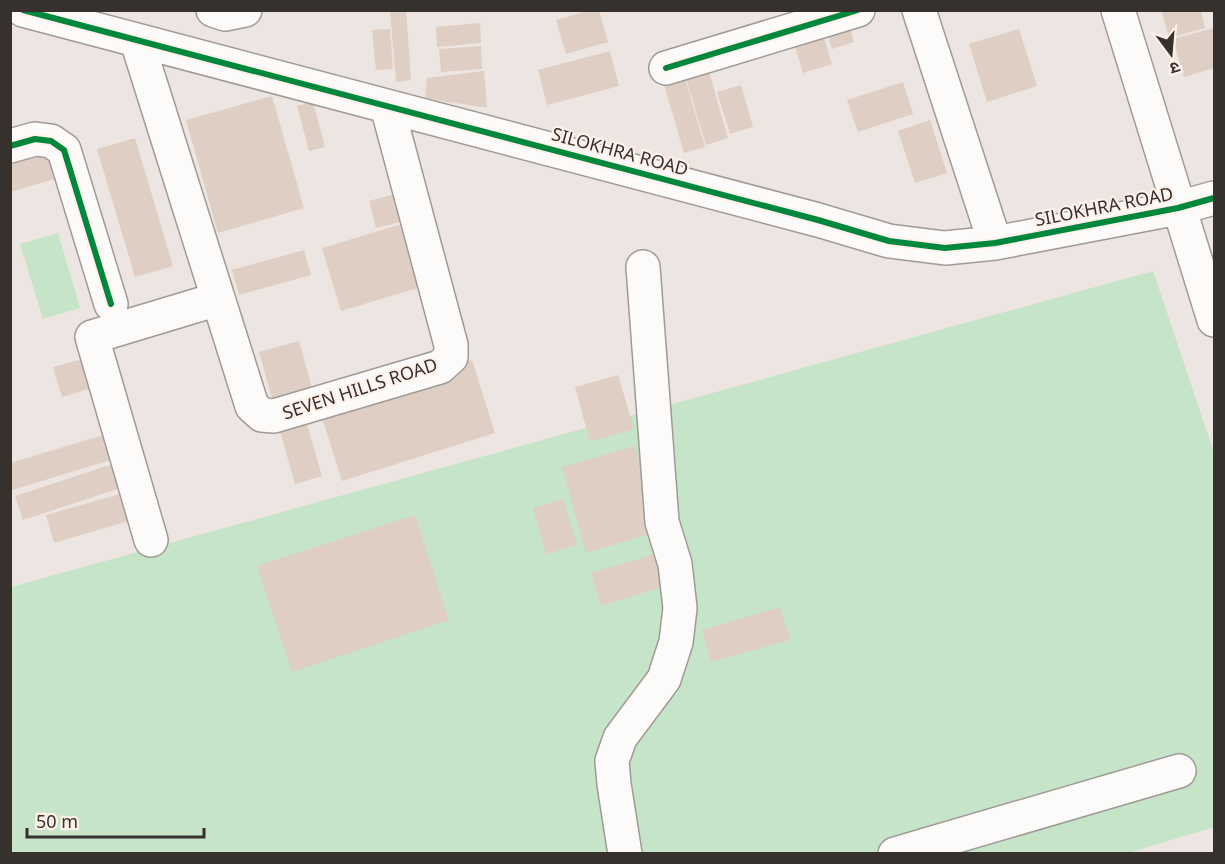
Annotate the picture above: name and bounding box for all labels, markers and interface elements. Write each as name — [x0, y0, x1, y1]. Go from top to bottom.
north arrow — [1141, 24, 1201, 84]
text: उ — [1167, 57, 1183, 80]
street label: SILOKHRA ROAD — [549, 121, 691, 181]
street label: SILOKHRA ROAD — [1033, 181, 1175, 231]
street label: SEVEN HILLS ROAD — [279, 352, 440, 424]
scale bar — [27, 801, 204, 839]
text: 50 m — [36, 809, 78, 833]

